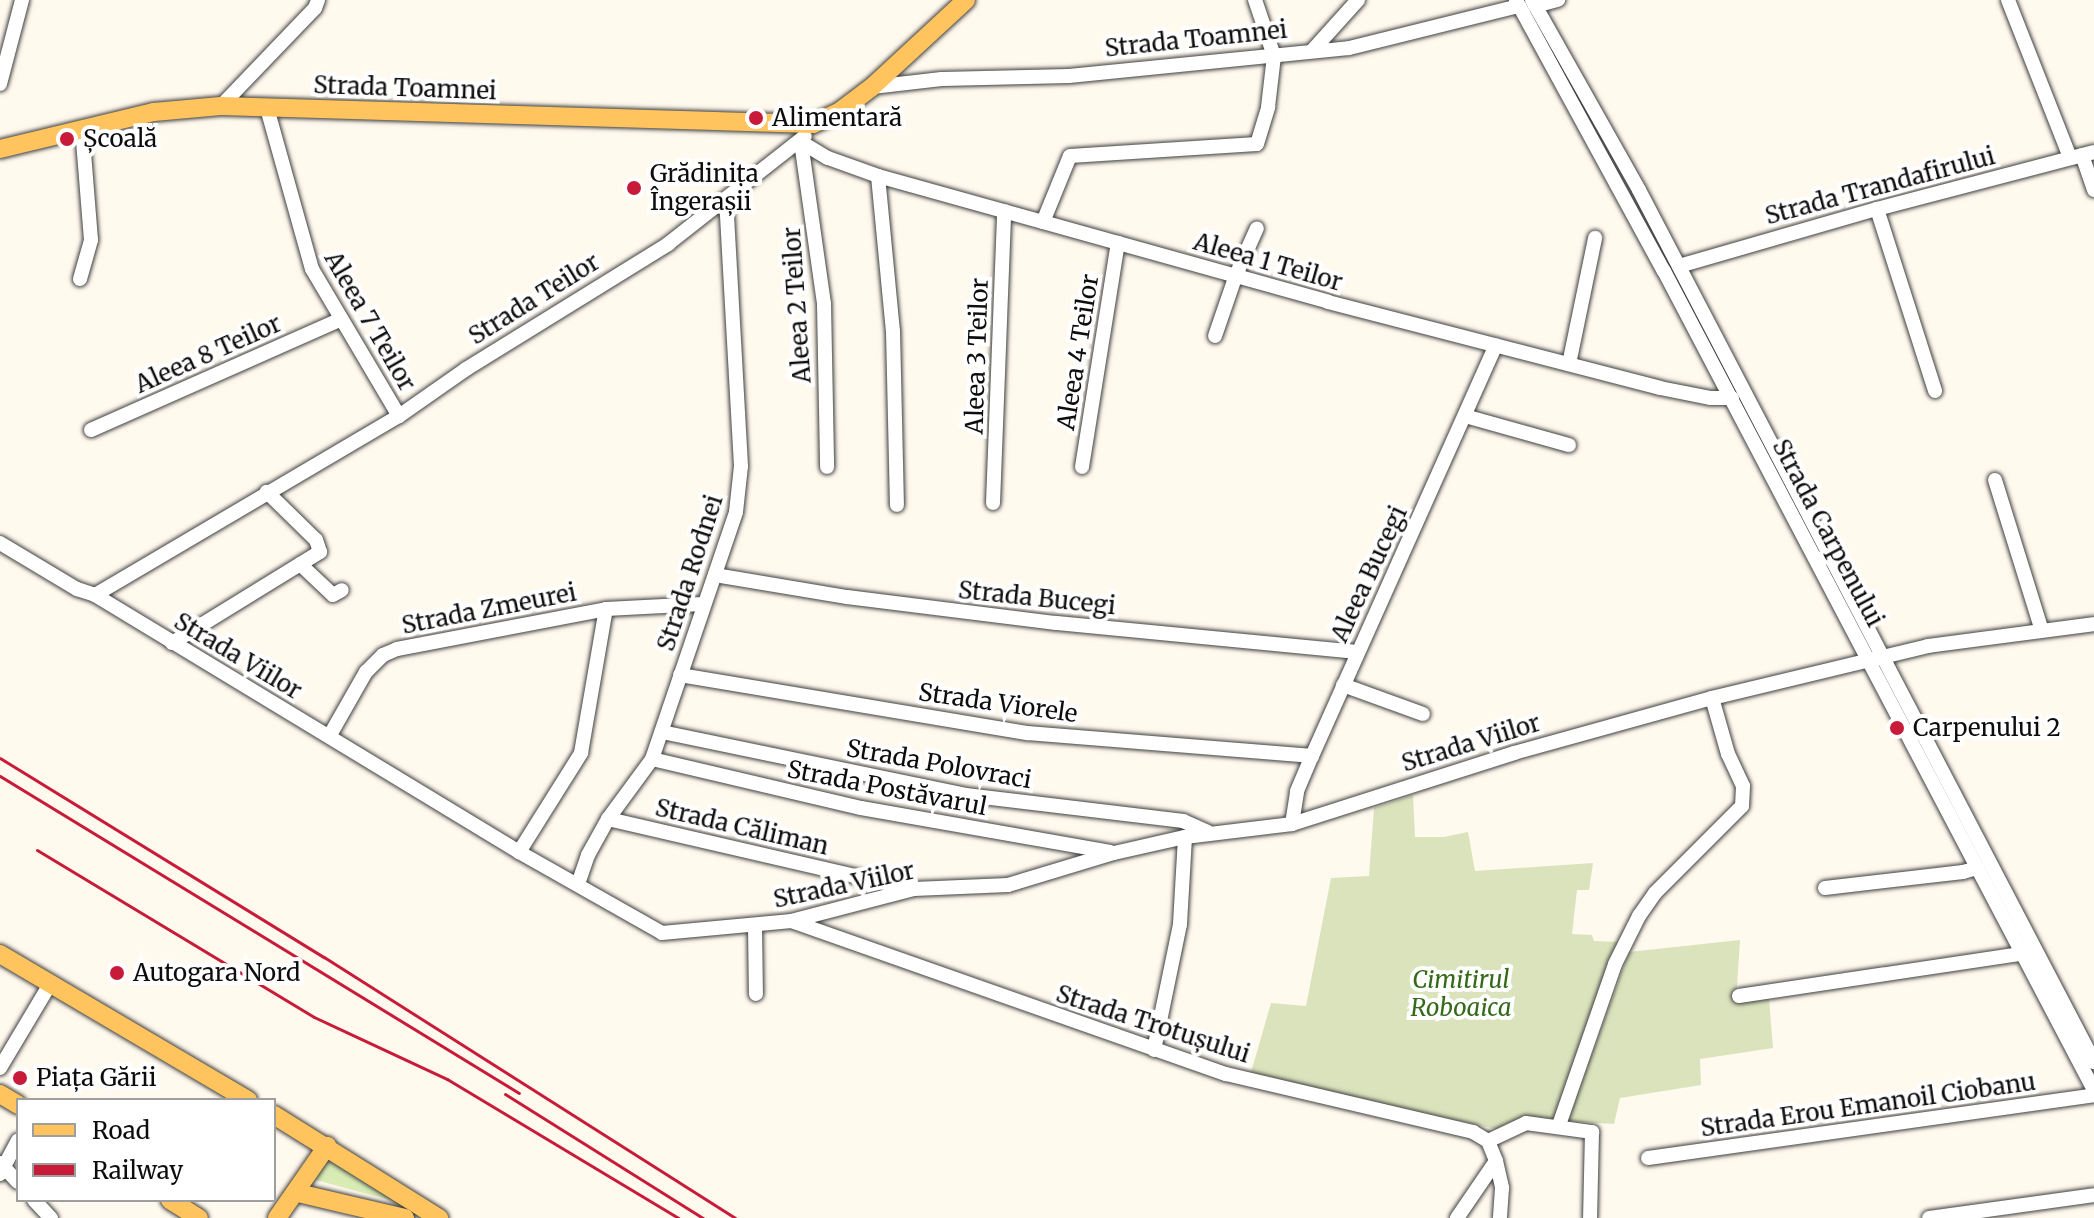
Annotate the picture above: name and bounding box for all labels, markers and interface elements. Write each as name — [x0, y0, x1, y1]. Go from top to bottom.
street label: Strada Toamnei — [1103, 15, 1289, 63]
street label: Strada Toamnei — [313, 70, 497, 106]
place label: Alimentară — [772, 104, 902, 132]
marker: Alimentară — [747, 109, 765, 127]
place label: Școală — [83, 125, 157, 153]
marker: Școală — [58, 130, 76, 148]
street label: Strada Trandafirului — [1762, 141, 1998, 231]
place label: Grădinița Îngerașii — [650, 160, 759, 216]
marker: Grădinița Îngerașii — [625, 179, 643, 197]
street label: Aleea 2 Teilor — [777, 226, 817, 384]
street label: Aleea 1 Teilor — [1190, 227, 1346, 297]
street label: Aleea 7 Teilor — [318, 246, 422, 396]
street label: Strada Teilor — [463, 247, 605, 351]
street label: Aleea 4 Teilor — [1051, 272, 1105, 432]
street label: Aleea 3 Teilor — [960, 277, 994, 435]
street label: Aleea 8 Teilor — [130, 309, 286, 399]
street label: Strada Carpenului — [1766, 434, 1890, 632]
street label: Strada Rodnei — [651, 491, 729, 655]
street label: Aleea Bucegi — [1325, 501, 1413, 647]
street label: Strada Bucegi — [957, 575, 1117, 621]
street label: Strada Zmeurei — [399, 578, 579, 640]
street label: Strada Viilor — [169, 607, 307, 705]
street label: Strada Viorele — [917, 678, 1079, 728]
street label: Strada Viilor — [1398, 708, 1544, 778]
place label: Carpenului 2 — [1913, 714, 2061, 742]
marker: Carpenului 2 — [1888, 719, 1906, 737]
street label: Strada Polovraci — [844, 734, 1034, 794]
street label: Strada Postăvarul — [785, 755, 989, 821]
street label: Strada Căliman — [653, 793, 831, 861]
street label: Strada Viilor — [771, 856, 917, 914]
place label: Autogara Nord — [133, 959, 301, 987]
marker: Autogara Nord — [108, 964, 126, 982]
park label: Cimitirul Roboaica — [1410, 966, 1512, 1022]
street label: Strada Trotușului — [1053, 979, 1253, 1069]
place label: Piața Gării — [36, 1064, 156, 1092]
street label: Strada Erou Emanoil Ciobanu — [1699, 1067, 2037, 1143]
marker: Piața Gării — [11, 1069, 29, 1087]
legend — [16, 1098, 276, 1202]
text: Road — [92, 1115, 150, 1146]
text: Railway — [92, 1155, 183, 1186]

